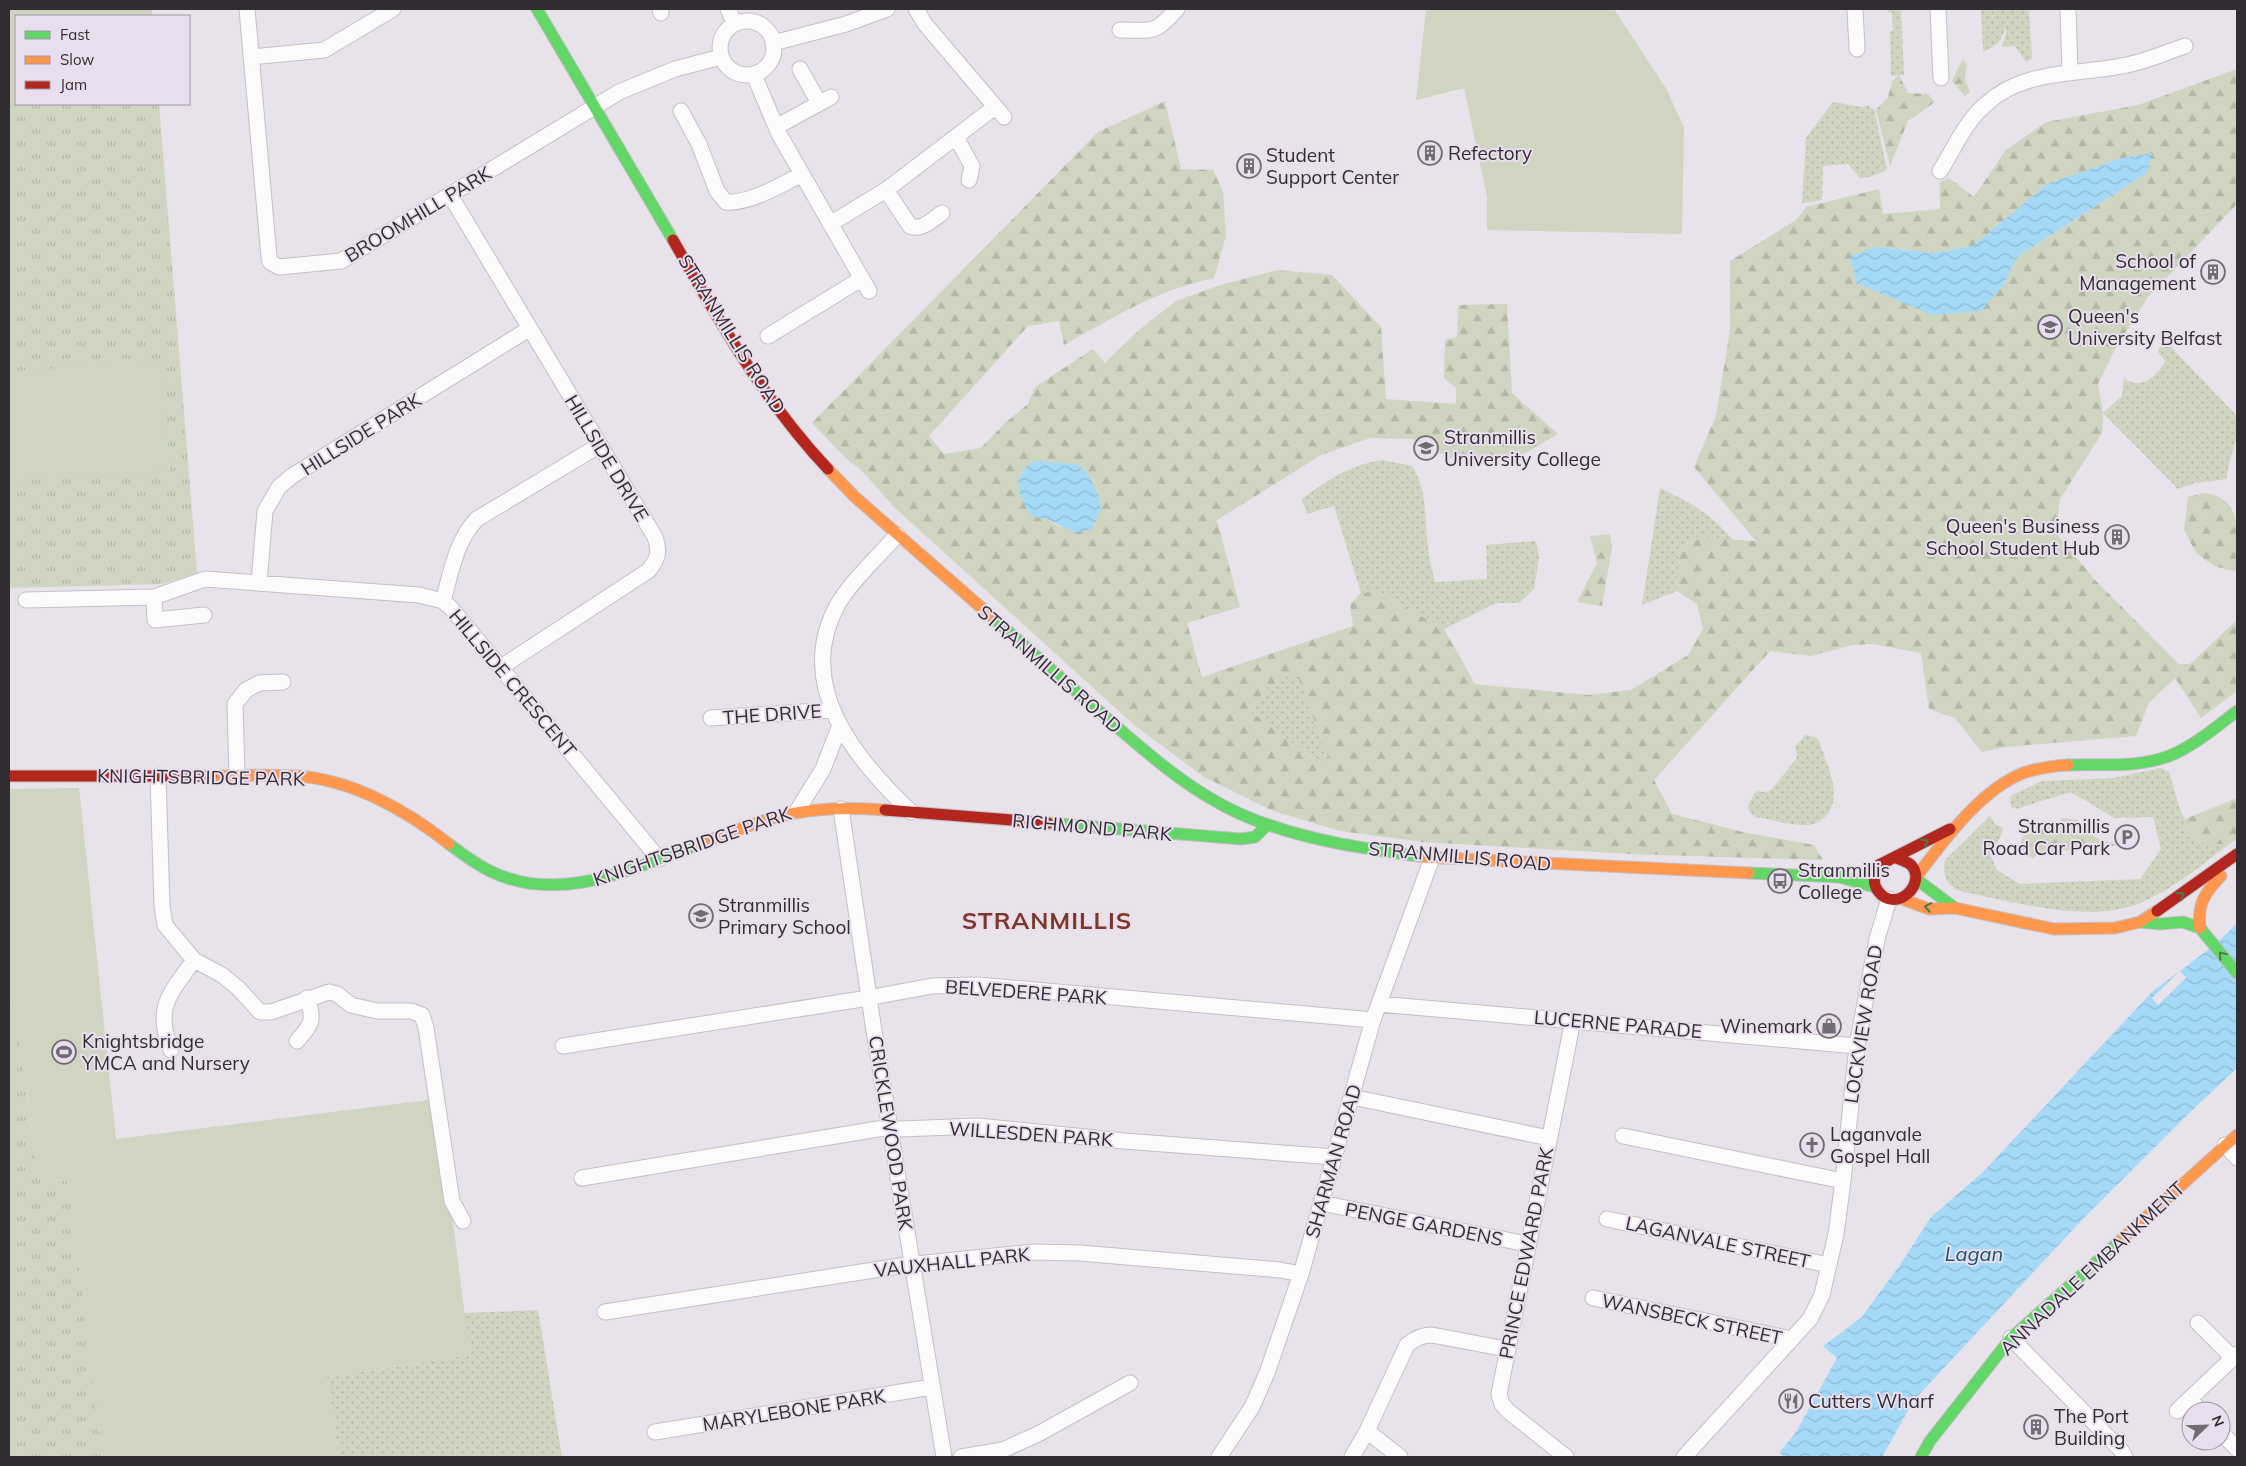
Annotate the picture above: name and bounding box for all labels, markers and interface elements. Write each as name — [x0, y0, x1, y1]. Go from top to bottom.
legend — [15, 15, 190, 105]
text: Fast — [60, 25, 90, 44]
text: Slow — [60, 50, 94, 69]
text: Jam — [60, 75, 87, 94]
building icon: Refectory — [1417, 140, 1443, 166]
place label: Refectory — [1448, 141, 1532, 165]
place label: Student Support Center — [1266, 143, 1399, 189]
building icon: Student Support Center — [1236, 153, 1262, 179]
street label: BROOMHILL PARK — [340, 160, 497, 267]
place label: School of Management — [2079, 249, 2197, 295]
street label: STRANMILLIS ROAD — [673, 250, 791, 418]
building icon: School of Management — [2200, 259, 2226, 285]
place label: Queen's University Belfast — [2068, 304, 2222, 350]
school or university icon: Queen's University Belfast — [2037, 314, 2063, 340]
street label: HILLSIDE PARK — [297, 387, 426, 481]
street label: HILLSIDE DRIVE — [560, 390, 654, 526]
place label: Stranmillis University College — [1444, 425, 1601, 471]
school or university icon: Stranmillis University College — [1413, 435, 1439, 461]
place label: Queen's Business School Student Hub — [1926, 514, 2100, 560]
building icon: Queen's Business School Student Hub — [2104, 524, 2130, 550]
street label: STRANMILLIS ROAD — [973, 600, 1127, 738]
street label: HILLSIDE CRESCENT — [444, 604, 582, 762]
street label: THE DRIVE — [722, 699, 822, 729]
street label: KNIGHTSBRIDGE PARK — [97, 763, 306, 791]
street label: KNIGHTSBRIDGE PARK — [590, 801, 795, 891]
street label: RICHMOND PARK — [1011, 808, 1174, 846]
place label: Stranmillis Road Car Park — [1983, 814, 2110, 860]
parking icon: Stranmillis Road Car Park — [2114, 824, 2140, 850]
street label: STRANMILLIS ROAD — [1368, 836, 1552, 876]
one-way arrow — [1920, 838, 1929, 848]
place label: Stranmillis College — [1798, 858, 1890, 904]
bus stop icon: Stranmillis College — [1767, 868, 1793, 894]
one-way arrow — [2175, 892, 2185, 901]
place label: Stranmillis Primary School — [718, 893, 851, 939]
school or university icon: Stranmillis Primary School — [688, 903, 714, 929]
one-way arrow — [1924, 903, 1932, 913]
district label: STRANMILLIS — [962, 905, 1132, 935]
street label: LOCKVIEW ROAD — [1839, 943, 1887, 1105]
one-way arrow — [2218, 951, 2227, 960]
street label: BELVEDERE PARK — [944, 974, 1109, 1010]
street label: LUCERNE PARADE — [1533, 1005, 1703, 1043]
shop icon: Winemark — [1816, 1013, 1842, 1039]
place label: Winemark — [1720, 1014, 1812, 1038]
place label: Knightsbridge YMCA and Nursery — [81, 1029, 250, 1075]
street label: CRICKLEWOOD PARK — [864, 1034, 918, 1233]
sports icon: Knightsbridge YMCA and Nursery — [51, 1039, 77, 1065]
street label: SHARMAN ROAD — [1300, 1081, 1366, 1241]
street label: WILLESDEN PARK — [948, 1116, 1115, 1152]
place label: Laganvale Gospel Hall — [1830, 1122, 1930, 1168]
church icon: Laganvale Gospel Hall — [1799, 1132, 1825, 1158]
street label: PRINCE EDWARD PARK — [1494, 1144, 1559, 1361]
street label: ANNADALE EMBANKMENT — [1994, 1176, 2190, 1360]
street label: PENGE GARDENS — [1343, 1197, 1505, 1251]
street label: LAGANVALE STREET — [1623, 1211, 1813, 1273]
water label: Lagan — [1945, 1241, 2003, 1266]
street label: VAUXHALL PARK — [873, 1242, 1032, 1282]
street label: WANSBECK STREET — [1600, 1288, 1785, 1350]
street label: MARYLEBONE PARK — [701, 1384, 888, 1436]
restaurant icon: Cutters Wharf — [1778, 1388, 1804, 1414]
place label: Cutters Wharf — [1808, 1389, 1934, 1413]
north arrow — [2181, 1401, 2231, 1451]
place label: The Port Building — [2054, 1404, 2129, 1450]
text: N — [2208, 1413, 2228, 1429]
building icon: The Port Building — [2023, 1414, 2049, 1440]

